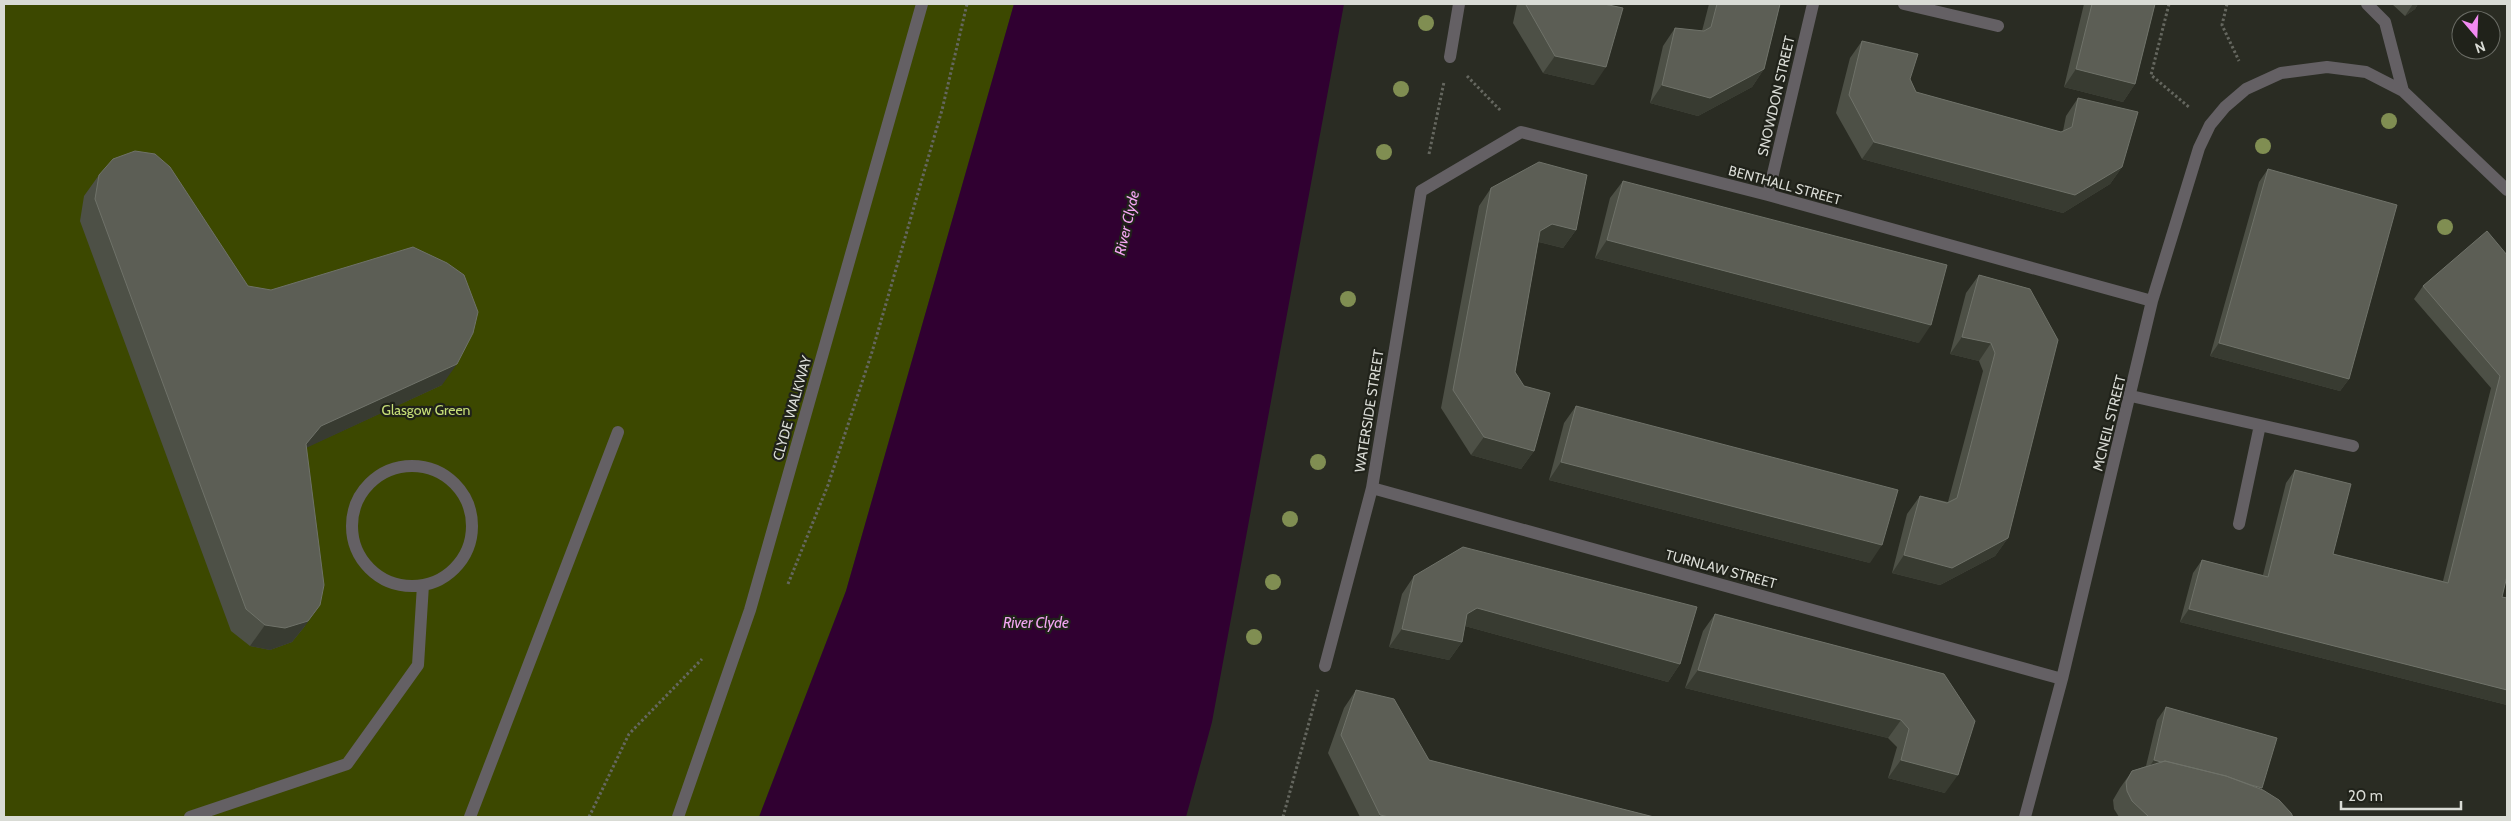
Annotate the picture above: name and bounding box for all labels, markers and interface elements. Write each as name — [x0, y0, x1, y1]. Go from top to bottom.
north arrow — [2451, 10, 2501, 60]
street label: SNOWDON STREET — [1753, 34, 1799, 158]
text: N — [2473, 37, 2488, 57]
street label: BENTHALL STREET — [1727, 161, 1844, 209]
water label: River Clyde — [1111, 189, 1143, 257]
street label: WATERSIDE STREET — [1350, 348, 1388, 474]
street label: CLYDE WALKWAY — [768, 353, 816, 462]
street label: MCNEIL STREET — [2088, 373, 2130, 473]
park label: Glasgow Green — [382, 401, 471, 419]
street label: TURNLAW STREET — [1663, 545, 1779, 593]
water label: River Clyde — [1003, 614, 1069, 632]
scale bar — [2341, 778, 2461, 810]
text: 20 m — [2348, 787, 2383, 805]

